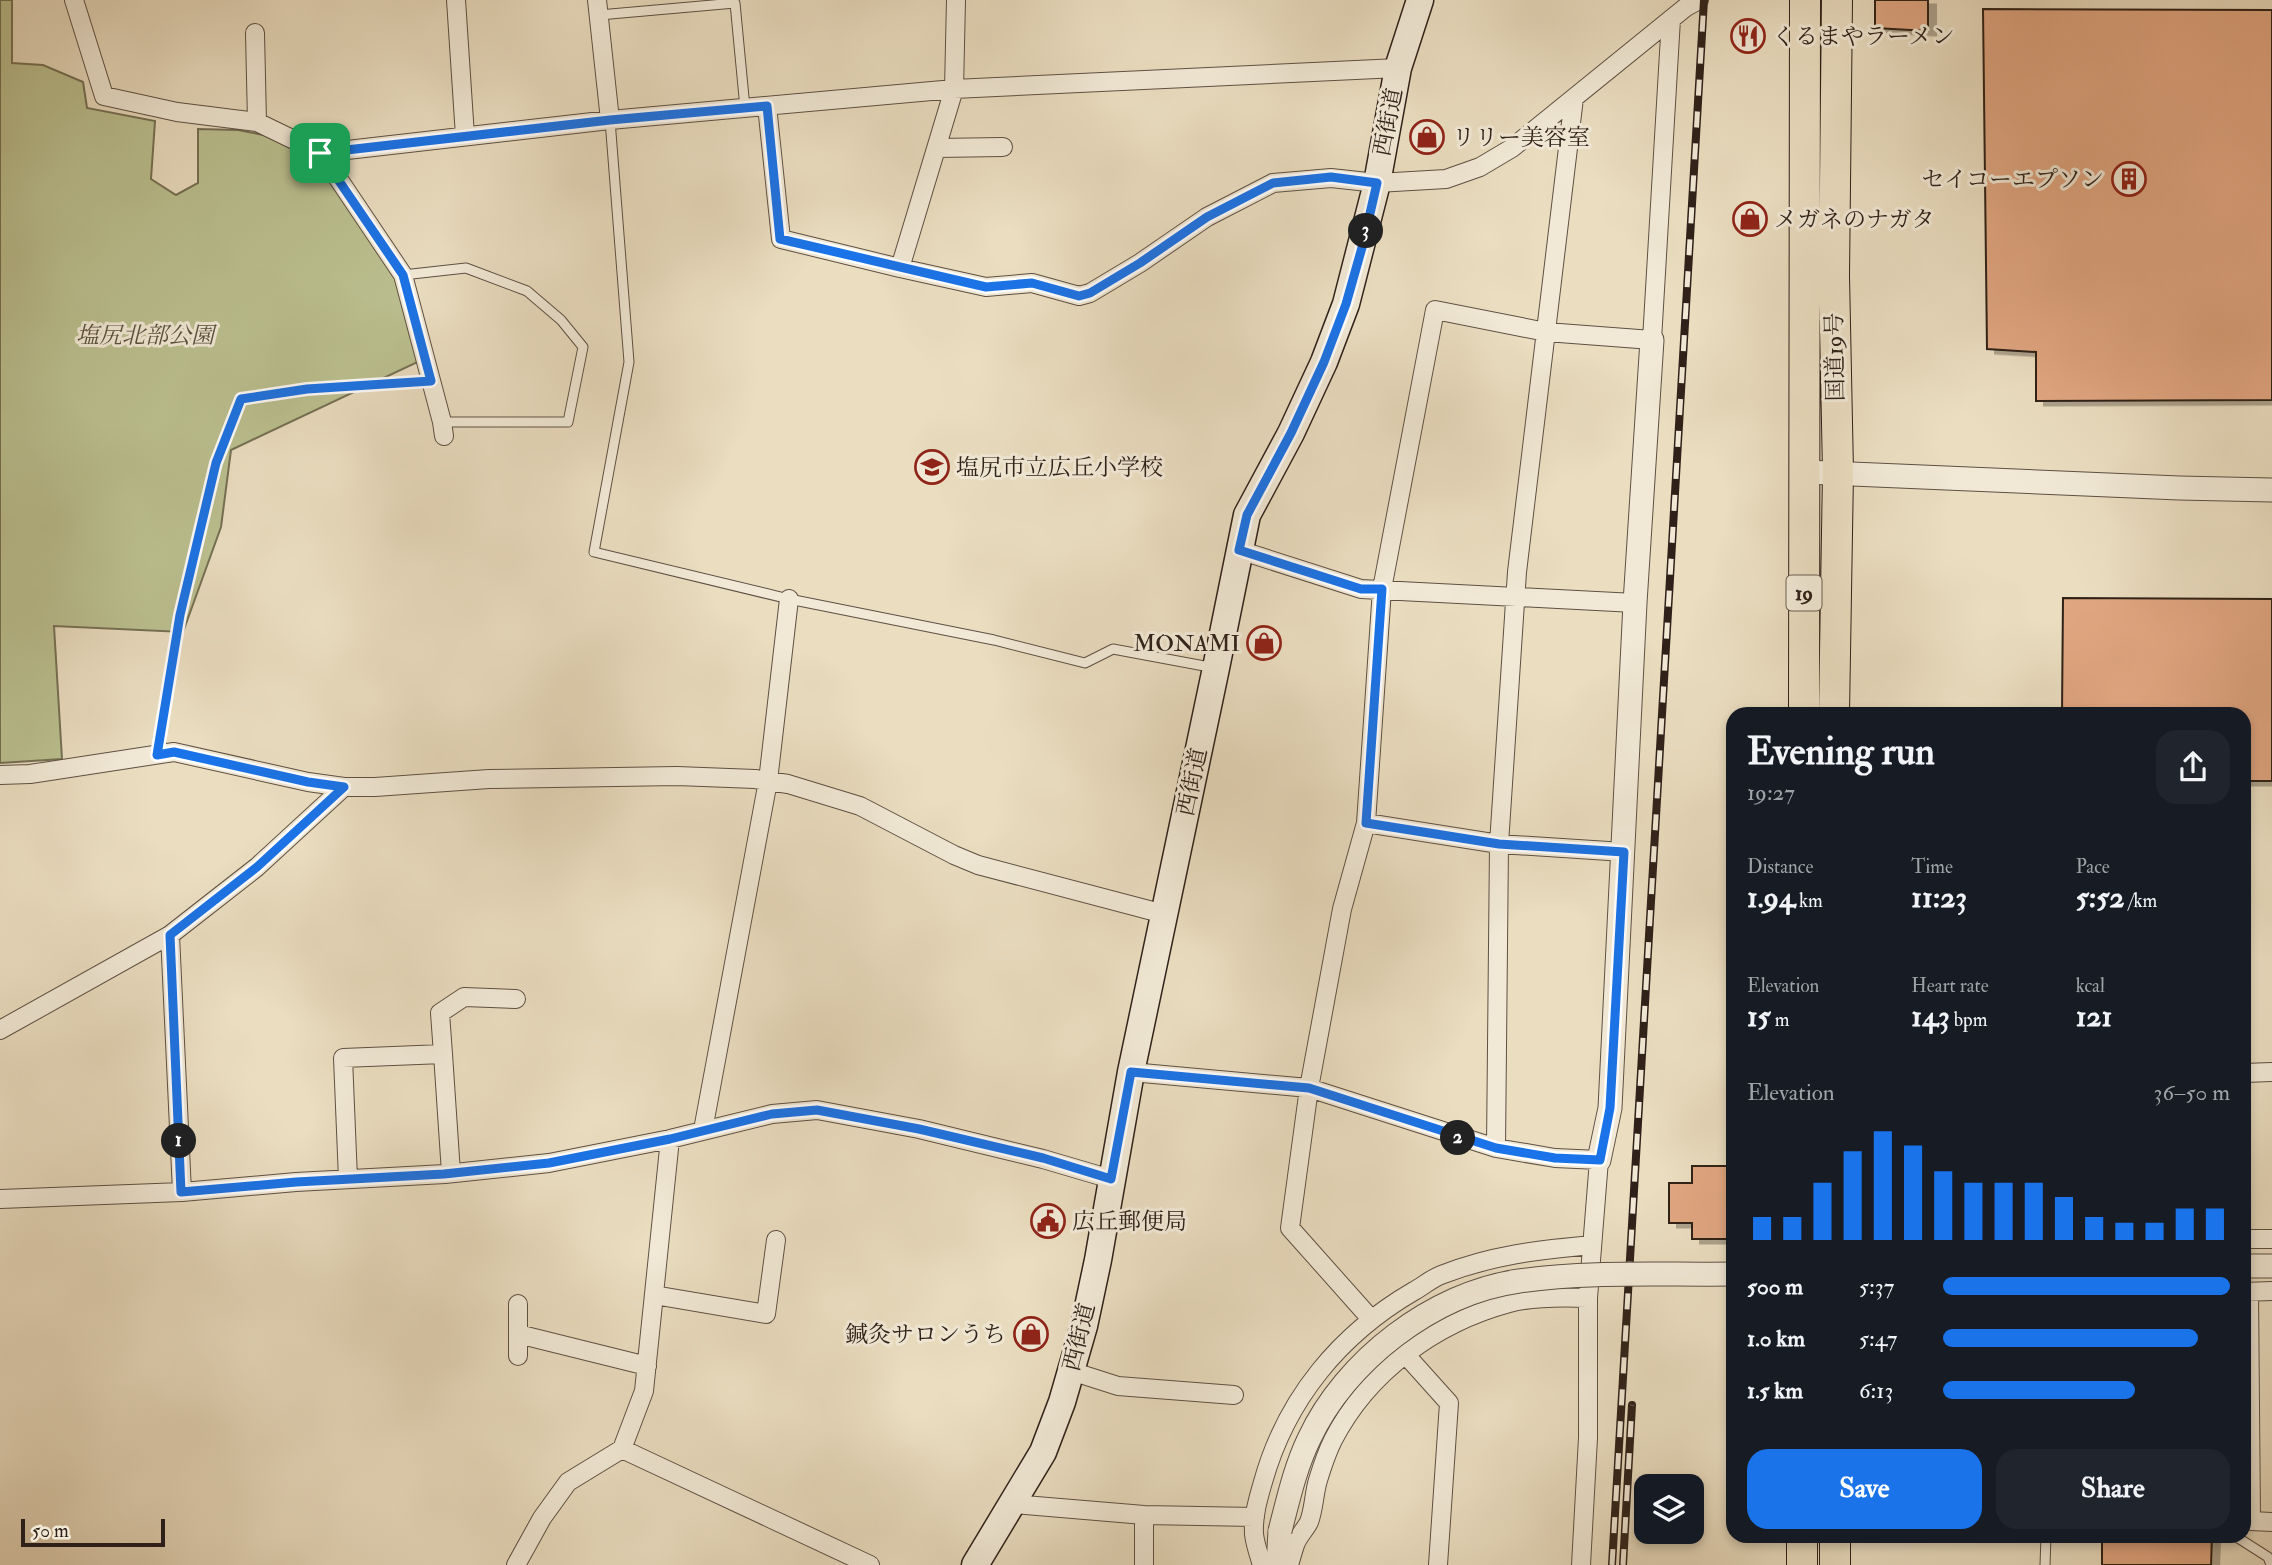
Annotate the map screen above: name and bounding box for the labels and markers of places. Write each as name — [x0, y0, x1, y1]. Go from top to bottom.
restaurant icon: くるまやラーメン — [1729, 17, 1767, 55]
place label: くるまやラーメン — [1772, 22, 1955, 51]
shop icon: リリー美容室 — [1408, 118, 1446, 156]
pin — [290, 123, 350, 183]
place label: リリー美容室 — [1452, 123, 1590, 152]
building icon: セイコーエプソン — [2110, 160, 2148, 198]
place label: セイコーエプソン — [1922, 165, 2104, 194]
shop icon: メガネのナガタ — [1731, 200, 1769, 238]
place label: メガネのナガタ — [1774, 205, 1935, 234]
pin: 3 — [1348, 214, 1384, 248]
school or university icon: 塩尻市立広丘小学校 — [913, 448, 951, 486]
place label: 塩尻市立広丘小学校 — [956, 453, 1163, 482]
shop icon: MONAMI — [1245, 624, 1283, 662]
place label: MONAMI — [1133, 629, 1240, 658]
pin: 2 — [1440, 1120, 1476, 1156]
pin: 1 — [162, 1124, 196, 1158]
public building icon: 広丘郵便局 — [1029, 1202, 1067, 1240]
place label: 広丘郵便局 — [1072, 1207, 1187, 1236]
shop icon: 鍼灸サロンうち — [1012, 1315, 1050, 1353]
place label: 鍼灸サロンうち — [845, 1320, 1006, 1349]

